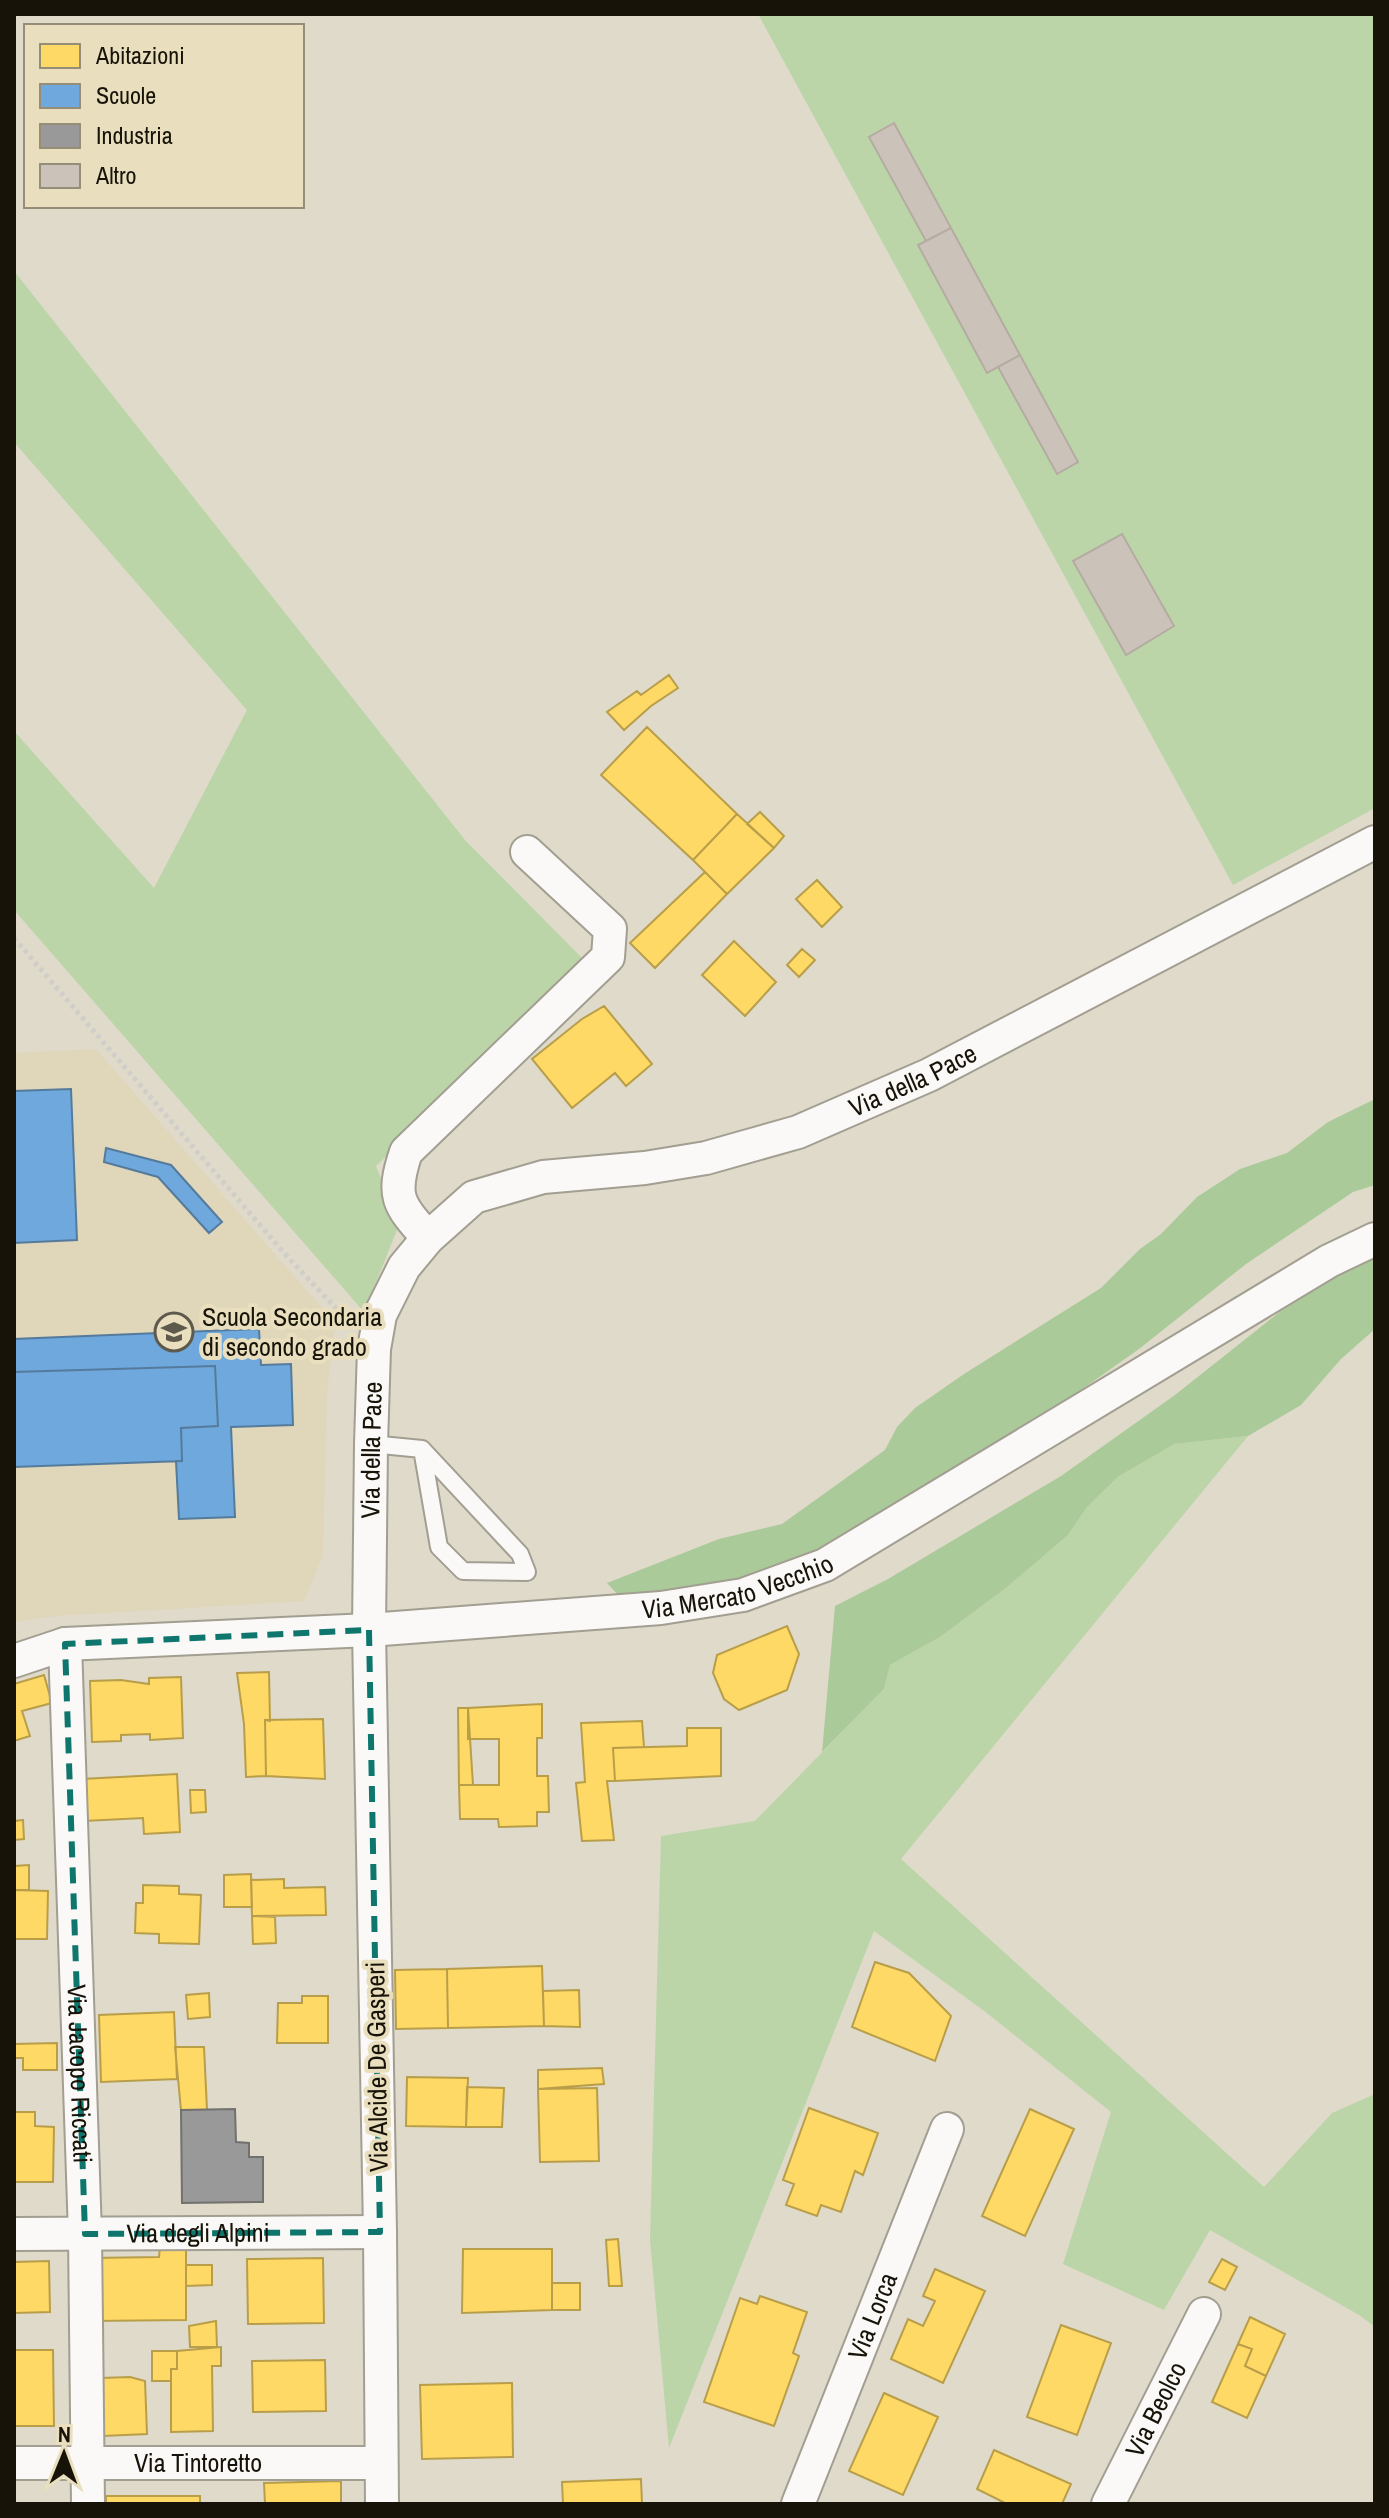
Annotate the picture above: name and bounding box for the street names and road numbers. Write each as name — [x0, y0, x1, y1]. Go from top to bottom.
street label: Via della Pace — [843, 1035, 982, 1125]
street label: Via della Pace — [352, 1381, 390, 1519]
street label: Via Mercato Vecchio — [641, 1546, 840, 1626]
street label: Via Alcide De Gasperi — [357, 1961, 396, 2173]
street label: Via Jacopo Riccati — [60, 1984, 101, 2164]
street label: Via degli Alpini — [126, 2215, 270, 2250]
street label: Via Lorca — [839, 2267, 905, 2365]
street label: Via Beolco — [1117, 2355, 1194, 2463]
street label: Via Tintoretto — [134, 2445, 262, 2480]

